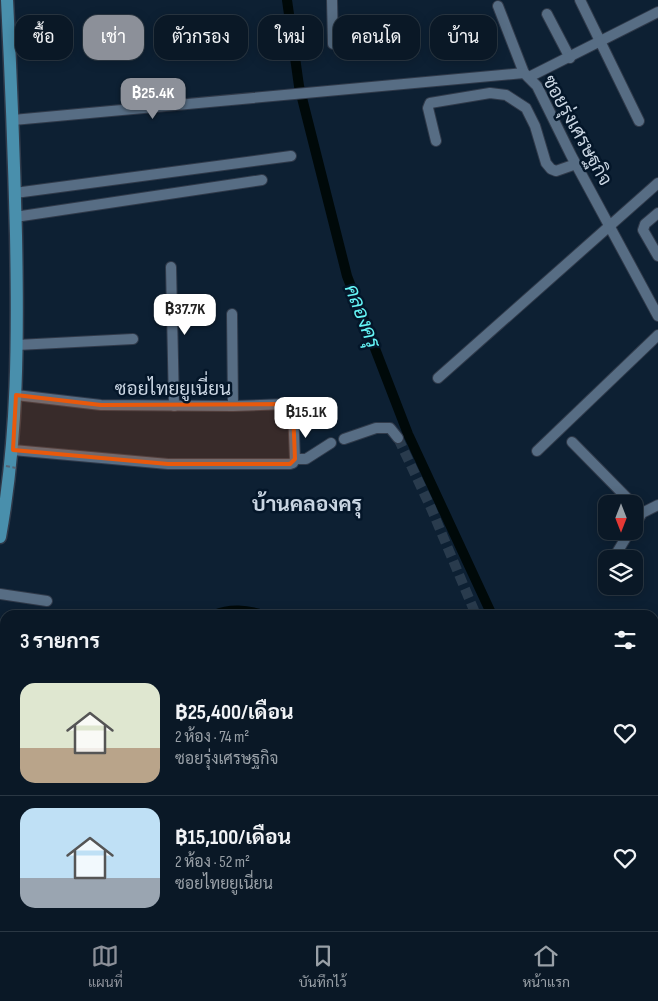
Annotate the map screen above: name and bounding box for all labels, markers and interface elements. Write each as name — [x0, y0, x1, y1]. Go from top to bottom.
chip: ซื้อ — [15, 15, 73, 60]
chip: เช่า — [83, 15, 144, 60]
chip: ตัวกรอง — [154, 15, 248, 60]
chip: ใหม่ — [258, 15, 323, 60]
chip: คอนโด — [333, 15, 420, 60]
chip: บ้าน — [430, 15, 497, 60]
street label: ซอยรุ่งเศรษฐกิจ — [537, 71, 617, 190]
pin: ฿25.4K — [112, 78, 194, 120]
text: ฿25.4K — [132, 84, 174, 103]
water label: คลองครุ — [338, 281, 386, 353]
pin: ฿37.7K — [144, 294, 226, 336]
text: ฿37.7K — [165, 300, 205, 319]
street label: ซอยไทยยูเนี่ยน — [115, 371, 231, 402]
pin: ฿15.1K — [265, 396, 347, 439]
text: ฿15.1K — [285, 403, 327, 422]
district label: บ้านคลองครุ — [252, 491, 362, 519]
north arrow — [598, 495, 642, 540]
map controls — [598, 495, 643, 595]
button: layers — [598, 550, 643, 595]
icon: filters — [611, 626, 639, 654]
text: 3 รายการ — [20, 629, 100, 654]
text: ฿25,400/เดือน — [175, 700, 294, 725]
icon: home — [60, 703, 120, 763]
icon: heart — [611, 719, 639, 747]
text: 2 ห้อง · 74 m² — [175, 728, 249, 747]
text: ซอยรุ่งเศรษฐกิจ — [175, 750, 278, 769]
text: ฿15,100/เดือน — [175, 825, 291, 850]
icon: home — [60, 828, 120, 888]
icon: heart — [611, 844, 639, 872]
text: 2 ห้อง · 52 m² — [175, 853, 250, 872]
text: ซอยไทยยูเนี่ยน — [175, 875, 273, 894]
tab: แผนที่ — [88, 942, 123, 991]
tab: บันทึกไว้ — [299, 942, 347, 991]
tab: หน้าแรก — [522, 942, 570, 991]

